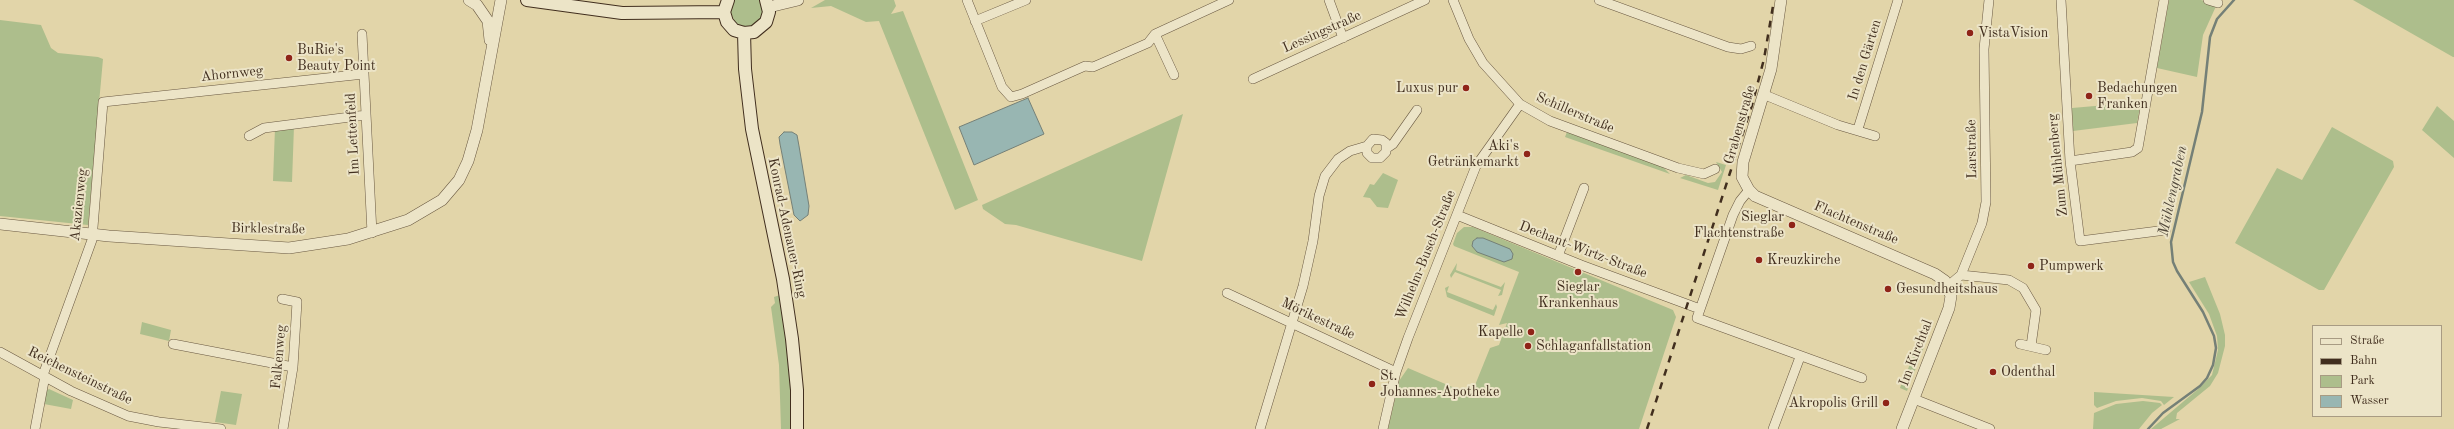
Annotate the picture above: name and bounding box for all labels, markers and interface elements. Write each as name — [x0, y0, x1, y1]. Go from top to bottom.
street label: Lessingstraße — [1280, 7, 1364, 57]
street label: In den Gärten — [1845, 17, 1885, 103]
place label: VistaVision — [1978, 25, 2048, 41]
marker: VistaVision — [1965, 28, 1975, 38]
place label: BuRie's Beauty Point — [297, 42, 376, 74]
marker: BuRie's Beauty Point — [284, 53, 294, 63]
street label: Ahornweg — [200, 62, 264, 86]
place label: Luxus pur — [1396, 80, 1458, 96]
place label: Bedachungen Franken — [2097, 80, 2178, 112]
marker: Luxus pur — [1461, 83, 1471, 93]
street label: Grabenstraße — [1721, 84, 1759, 166]
street label: Schillerstraße — [1533, 89, 1617, 137]
marker: Bedachungen Franken — [2084, 91, 2094, 101]
street label: Im Lettenfeld — [342, 92, 364, 176]
street label: Zum Mühlenberg — [2044, 113, 2072, 217]
street label: Larstraße — [1963, 119, 1981, 179]
place label: Aki's Getränkemarkt — [1428, 138, 1519, 170]
water label: Mühlengraben — [2155, 144, 2191, 238]
marker: Aki's Getränkemarkt — [1522, 149, 1532, 159]
street label: Konrad-Adenauer-Ring — [764, 156, 810, 300]
street label: Akazienweg — [67, 168, 91, 242]
street label: Wilhelm-Busch-Straße — [1392, 188, 1460, 322]
street label: Flachtenstraße — [1811, 198, 1901, 248]
place label: Sieglar Flachtenstraße — [1694, 209, 1784, 242]
street label: Dechant-Wirtz-Straße — [1517, 218, 1649, 282]
street label: Birklestraße — [231, 220, 305, 238]
marker: Sieglar Flachtenstraße — [1787, 220, 1797, 230]
place label: Kreuzkirche — [1767, 252, 1840, 268]
marker: Kreuzkirche — [1754, 255, 1764, 265]
place label: Pumpwerk — [2039, 258, 2104, 274]
marker: Pumpwerk — [2026, 261, 2036, 271]
marker: Sieglar Krankenhaus — [1573, 267, 1583, 277]
place label: Sieglar Krankenhaus — [1538, 279, 1618, 312]
place label: Gesundheitshaus — [1896, 281, 1998, 297]
marker: Gesundheitshaus — [1883, 284, 1893, 294]
street label: Mörikestraße — [1278, 295, 1358, 343]
street label: Im Kirchtal — [1896, 317, 1936, 389]
street label: Falkenweg — [268, 324, 290, 390]
place label: Kapelle — [1478, 324, 1523, 340]
legend — [2312, 325, 2442, 417]
marker: Kapelle — [1526, 327, 1536, 337]
text: Straße — [2350, 335, 2384, 347]
place label: Schlaganfallstation — [1536, 338, 1651, 354]
marker: Schlaganfallstation — [1523, 341, 1533, 351]
street label: Reichensteinstraße — [25, 343, 135, 409]
text: Bahn — [2350, 355, 2377, 367]
place label: Odenthal — [2001, 364, 2055, 380]
marker: Odenthal — [1988, 367, 1998, 377]
place label: St. Johannes-Apotheke — [1380, 368, 1499, 400]
text: Park — [2350, 375, 2375, 387]
marker: St. Johannes-Apotheke — [1367, 379, 1377, 389]
place label: Akropolis Grill — [1788, 395, 1878, 411]
text: Wasser — [2350, 395, 2389, 407]
marker: Akropolis Grill — [1881, 398, 1891, 408]

